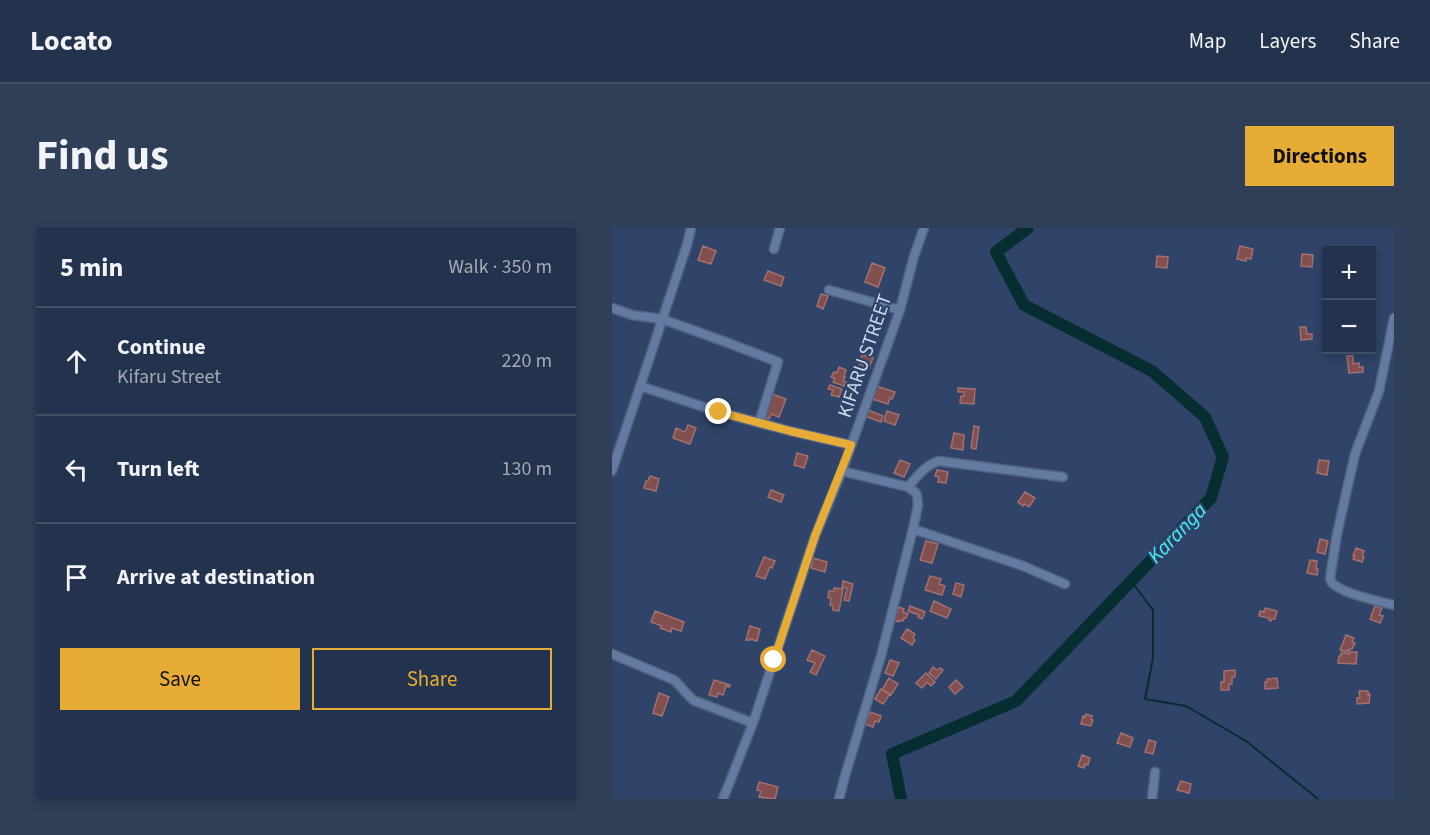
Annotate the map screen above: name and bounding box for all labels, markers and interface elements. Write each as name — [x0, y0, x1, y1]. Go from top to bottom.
text: Locato — [30, 21, 112, 61]
text: Map — [1189, 26, 1226, 56]
text: Layers — [1259, 26, 1316, 56]
text: Share — [1349, 26, 1400, 56]
text: Find us — [36, 126, 169, 186]
button: Directions — [1245, 126, 1394, 186]
map controls — [1322, 246, 1376, 354]
button: + — [1322, 246, 1376, 300]
text: 5 min — [60, 249, 123, 286]
text: Walk · 350 m — [448, 253, 552, 281]
street label: KIFARU STREET — [831, 290, 899, 422]
button: − — [1322, 300, 1376, 354]
text: Continue — [117, 331, 206, 363]
icon: ahead — [60, 345, 93, 378]
text: 220 m — [502, 347, 552, 375]
text: Kifaru Street — [117, 363, 221, 391]
route end — [705, 398, 731, 424]
icon: left — [60, 453, 93, 486]
text: Turn left — [117, 453, 199, 485]
text: 130 m — [502, 455, 552, 483]
water label: Karanga — [1140, 496, 1214, 570]
icon: arrive — [60, 561, 93, 594]
text: Arrive at destination — [117, 561, 315, 593]
route start — [760, 646, 786, 672]
button: Save — [60, 648, 300, 710]
button: Share — [312, 648, 552, 710]

